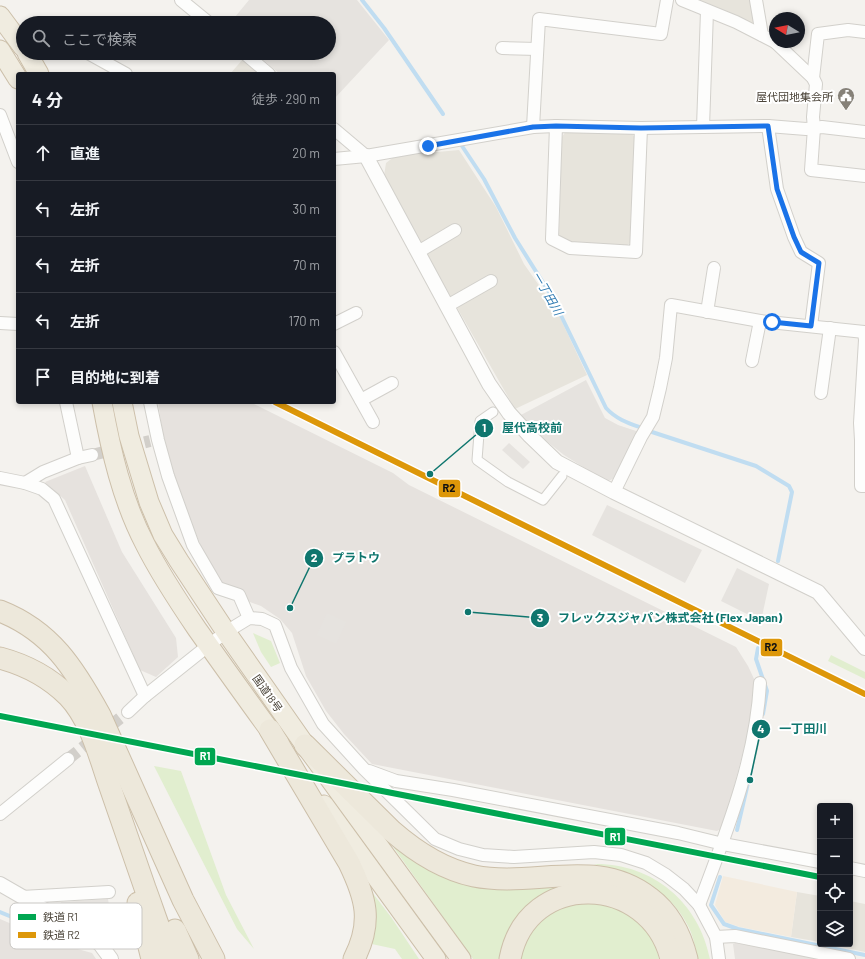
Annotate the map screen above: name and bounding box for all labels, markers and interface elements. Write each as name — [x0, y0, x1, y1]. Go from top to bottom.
north arrow — [769, 12, 805, 48]
search box — [16, 16, 336, 60]
icon: search — [30, 27, 52, 49]
text: ここで検索 — [62, 30, 137, 48]
public building icon: 屋代団地集会所 — [836, 86, 856, 111]
text: 4 分 — [32, 89, 63, 109]
place label: 屋代団地集会所 — [756, 90, 834, 103]
text: 徒歩 · 290 m — [252, 91, 320, 107]
route end — [419, 137, 437, 155]
icon: ahead — [32, 142, 54, 164]
text: 直進 — [70, 144, 100, 162]
text: 20 m — [292, 145, 320, 161]
icon: left — [32, 198, 54, 220]
text: 左折 — [70, 200, 100, 218]
text: 30 m — [293, 201, 320, 217]
icon: left — [32, 254, 54, 276]
text: 左折 — [70, 256, 100, 274]
text: 70 m — [293, 257, 320, 273]
water label: 一丁田川 — [530, 269, 567, 319]
icon: left — [32, 310, 54, 332]
text: 左折 — [70, 312, 100, 330]
text: 170 m — [289, 313, 320, 329]
route start — [763, 313, 781, 331]
icon: arrive — [32, 366, 54, 388]
text: 目的地に到着 — [70, 368, 160, 386]
callout: 屋代高校前 — [474, 416, 570, 440]
text: 1 — [482, 420, 486, 434]
text: 屋代高校前 — [502, 420, 562, 434]
line badge: R2 — [438, 479, 461, 498]
text: R2 — [443, 481, 455, 494]
callout: プラトウ — [304, 546, 388, 570]
text: 2 — [311, 550, 318, 564]
text: プラトウ — [332, 550, 380, 564]
callout: フレックスジャパン株式会社 (Flex Japan) — [530, 606, 791, 630]
text: 3 — [537, 610, 543, 624]
text: フレックスジャパン株式会社 (Flex Japan) — [558, 610, 783, 624]
line badge: R2 — [760, 638, 783, 657]
text: R2 — [765, 640, 777, 653]
street label: 国道18号 — [250, 672, 286, 714]
callout: 一丁田川 — [751, 717, 835, 741]
text: 4 — [757, 721, 765, 735]
text: 一丁田川 — [779, 721, 827, 735]
line badge: R1 — [194, 747, 216, 766]
text: R1 — [200, 749, 210, 762]
map controls — [817, 803, 853, 947]
button: + — [817, 803, 853, 839]
line badge: R1 — [604, 827, 626, 846]
text: R1 — [610, 830, 620, 843]
button: − — [817, 839, 853, 875]
button: locate — [817, 875, 853, 911]
legend — [10, 903, 142, 949]
text: 鉄道 R1 — [43, 910, 78, 923]
button: layers — [817, 911, 853, 947]
text: 鉄道 R2 — [43, 928, 80, 941]

